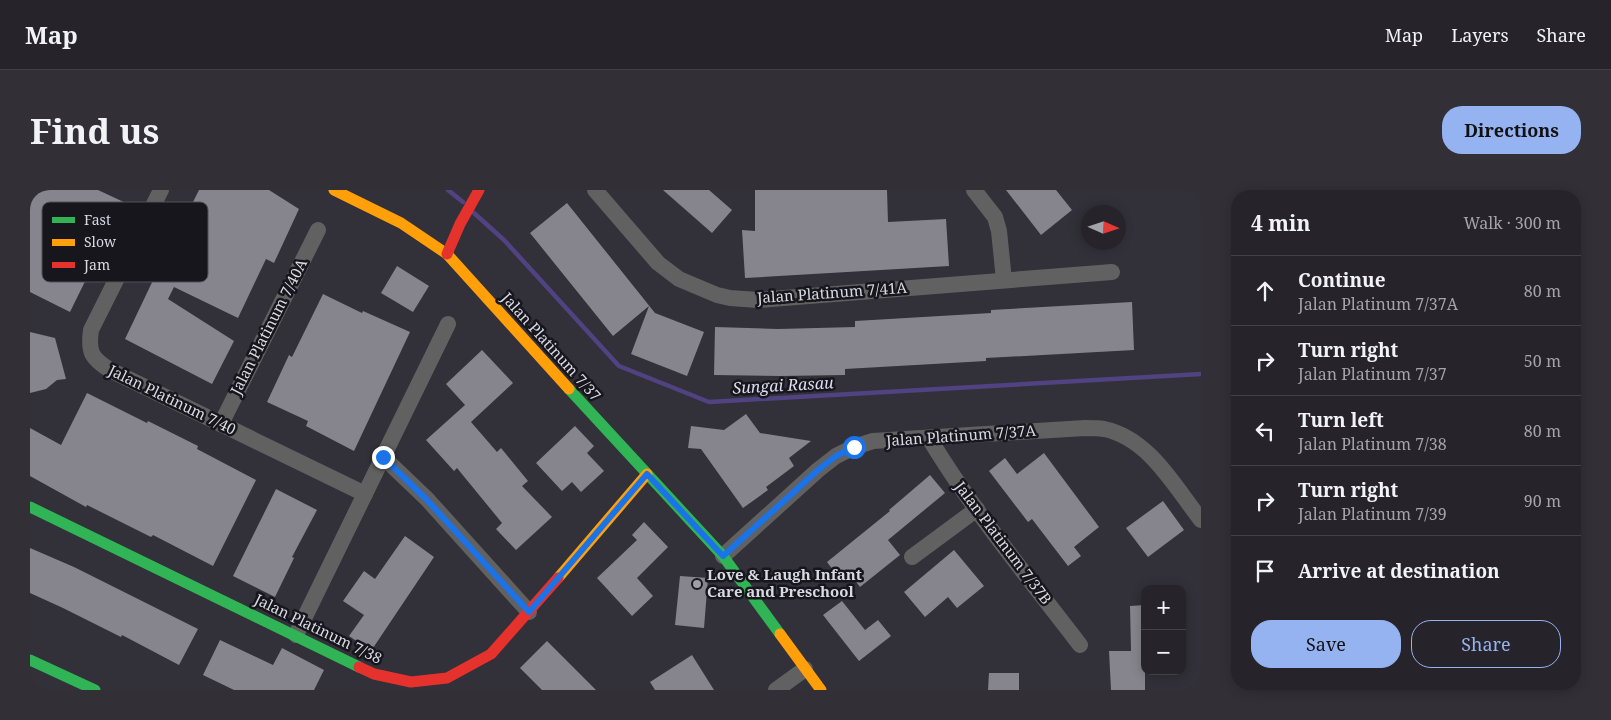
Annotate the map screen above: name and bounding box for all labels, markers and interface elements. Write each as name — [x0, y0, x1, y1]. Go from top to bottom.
text: Map — [25, 18, 78, 51]
text: Map — [1385, 23, 1423, 47]
text: Layers — [1451, 23, 1509, 47]
text: Share — [1537, 23, 1586, 47]
button: Directions — [1442, 106, 1581, 154]
text: Find us — [30, 107, 159, 154]
legend — [42, 202, 208, 282]
north arrow — [1081, 205, 1126, 250]
text: 4 min — [1251, 209, 1310, 237]
text: Fast — [84, 210, 111, 229]
text: Walk · 300 m — [1464, 212, 1561, 234]
text: Slow — [84, 232, 117, 251]
text: Jam — [83, 255, 110, 274]
street label: Jalan Platinum 7/40A — [225, 255, 311, 399]
text: Continue — [1298, 267, 1386, 293]
street label: Jalan Platinum 7/41A — [755, 277, 908, 307]
icon: ahead — [1251, 277, 1279, 305]
text: 80 m — [1524, 280, 1561, 302]
street label: Jalan Platinum 7/37 — [497, 287, 606, 405]
text: Jalan Platinum 7/37A — [1298, 293, 1458, 315]
text: Turn right — [1298, 337, 1398, 363]
icon: right — [1251, 347, 1279, 375]
text: 50 m — [1524, 350, 1561, 372]
street label: Jalan Platinum 7/40 — [104, 359, 239, 439]
text: Jalan Platinum 7/37 — [1298, 363, 1447, 385]
water label: Sungai Rasau — [732, 371, 835, 399]
text: Turn left — [1298, 407, 1384, 433]
icon: left — [1251, 417, 1279, 445]
street label: Jalan Platinum 7/37A — [884, 420, 1037, 450]
text: 80 m — [1524, 420, 1561, 442]
text: Jalan Platinum 7/38 — [1298, 433, 1447, 455]
route start — [843, 436, 866, 459]
route end — [372, 446, 395, 469]
street label: Jalan Platinum 7/37B — [950, 476, 1057, 608]
text: Turn right — [1298, 477, 1398, 503]
icon: right — [1251, 487, 1279, 515]
text: 90 m — [1524, 490, 1561, 512]
text: Jalan Platinum 7/39 — [1298, 503, 1447, 525]
icon: arrive — [1251, 557, 1279, 585]
text: Arrive at destination — [1298, 558, 1500, 584]
place label: Love & Laugh Infant Care and Preschool — [707, 564, 862, 601]
marker: Love & Laugh Infant Care and Preschool — [691, 578, 703, 590]
map controls — [1141, 585, 1186, 675]
button: + — [1141, 585, 1186, 630]
street label: Jalan Platinum 7/38 — [250, 588, 385, 668]
button: Save — [1251, 620, 1401, 668]
button: Share — [1411, 620, 1561, 668]
button: − — [1141, 630, 1186, 675]

